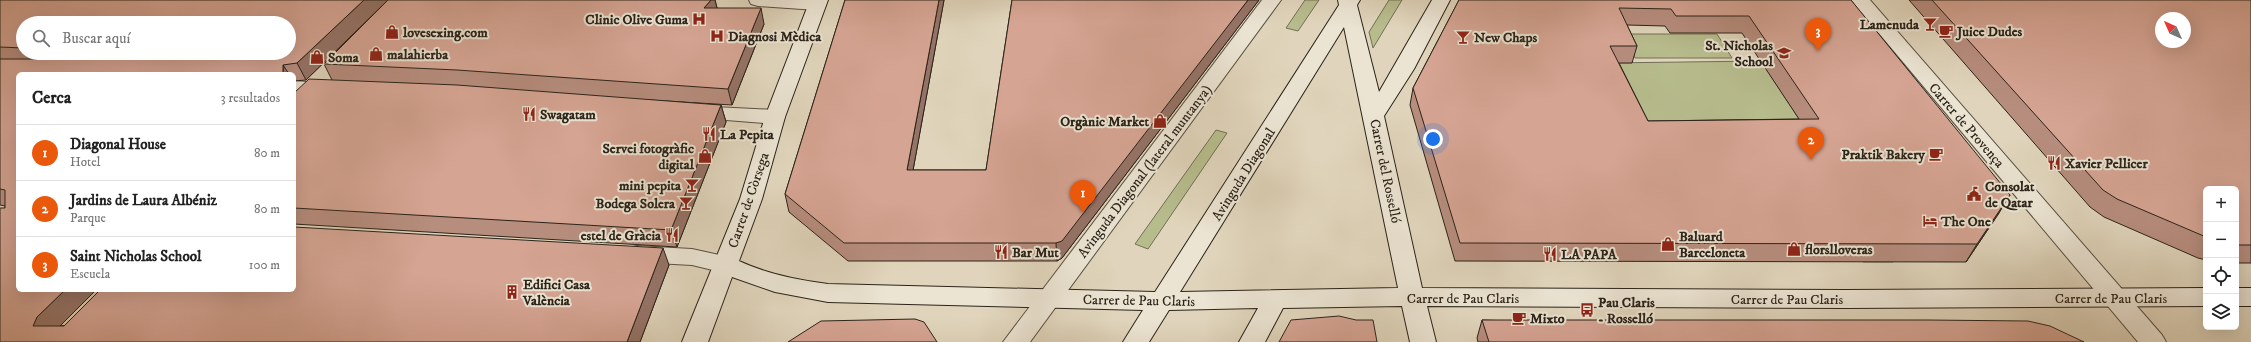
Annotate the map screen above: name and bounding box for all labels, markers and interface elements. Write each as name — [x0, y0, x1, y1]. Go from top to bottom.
place label: Clinic Olive Guma — [585, 11, 689, 29]
hospital icon: Clinic Olive Guma — [691, 11, 707, 27]
north arrow — [2155, 12, 2191, 48]
search box — [16, 16, 296, 60]
place label: Lamenuda — [1860, 16, 1920, 34]
bar icon: Lamenuda — [1922, 16, 1938, 32]
pin: 3 — [1805, 18, 1831, 51]
cafe icon: Juice Dudes — [1938, 23, 1954, 39]
place label: Juice Dudes — [1955, 23, 2022, 41]
shop icon: lovesexing.com — [384, 24, 400, 40]
place label: lovesexing.com — [402, 24, 488, 42]
icon: search — [30, 27, 52, 49]
hospital icon: Diagnosi Mèdica — [709, 28, 725, 44]
place label: Diagnosi Mèdica — [728, 28, 822, 46]
text: Buscar aquí — [62, 29, 130, 48]
bar icon: New Chaps — [1455, 29, 1471, 45]
place label: New Chaps — [1474, 29, 1538, 47]
place label: St. Nicholas School — [1705, 37, 1774, 71]
school or university icon: St. Nicholas School — [1776, 45, 1792, 61]
shop icon: malahierba — [368, 46, 384, 62]
place label: malahierba — [387, 46, 449, 64]
shop icon: Soma — [309, 49, 325, 65]
place label: Soma — [328, 49, 360, 67]
street label: Carrer de Provença — [1924, 79, 2008, 172]
street label: Avinguda Diagonal (lateral muntanya) — [1074, 81, 1216, 262]
text: Cerca — [32, 87, 71, 109]
text: 3 resultados — [221, 90, 280, 106]
restaurant icon: Swagatam — [521, 106, 537, 122]
place label: Swagatam — [540, 106, 596, 124]
place label: Orgànic Market — [1060, 113, 1150, 131]
shop icon: Orgànic Market — [1152, 113, 1168, 129]
street label: Carrer del Rosselló — [1365, 117, 1405, 225]
street label: Avinguda Diagonal — [1208, 124, 1280, 224]
restaurant icon: La Pepita — [701, 126, 717, 142]
place label: La Pepita — [720, 126, 775, 144]
pin: 2 — [1798, 127, 1824, 160]
your location — [1423, 129, 1443, 149]
text: Diagonal House — [70, 135, 166, 154]
place label: Servei fotogràfic digital — [603, 140, 695, 174]
text: 1 — [43, 145, 47, 161]
text: 80 m — [254, 145, 280, 161]
place label: Praktik Bakery — [1842, 146, 1925, 164]
cafe icon: Praktik Bakery — [1928, 146, 1944, 162]
shop icon: Servei fotogràfic digital — [697, 148, 713, 164]
street label: Carrer de Còrsega — [724, 150, 774, 251]
text: Hotel — [70, 154, 101, 170]
restaurant icon: Xavier Pellicer — [2046, 155, 2062, 171]
place label: Xavier Pellicer — [2065, 155, 2148, 173]
place label: mini pepita — [619, 177, 682, 195]
bar icon: mini pepita — [684, 177, 700, 193]
place label: Consolat de Qatar — [1985, 178, 2035, 212]
pin: 1 — [1070, 180, 1096, 213]
public building icon: Consolat de Qatar — [1966, 186, 1982, 202]
map controls — [2203, 186, 2239, 330]
button: + — [2203, 186, 2239, 222]
text: Jardins de Laura Albéniz — [70, 191, 217, 210]
place label: Bodega Solera — [596, 195, 676, 213]
bar icon: Bodega Solera — [678, 195, 694, 211]
text: 2 — [42, 201, 48, 217]
text: 80 m — [254, 201, 280, 217]
text: Parque — [70, 210, 106, 226]
hotel icon: The One — [1922, 213, 1938, 229]
place label: The One — [1940, 213, 1991, 231]
button: − — [2203, 222, 2239, 258]
place label: estel de Gràcia — [581, 227, 662, 245]
restaurant icon: estel de Gràcia — [664, 227, 680, 243]
place label: Baluard Barceloneta — [1679, 228, 1746, 262]
shop icon: Baluard Barceloneta — [1660, 236, 1676, 252]
shop icon: florslloveras — [1786, 241, 1802, 257]
place label: florslloveras — [1804, 241, 1873, 259]
restaurant icon: Bar Mut — [993, 244, 1009, 260]
place label: Bar Mut — [1012, 244, 1059, 262]
restaurant icon: LA PAPA — [1542, 246, 1558, 262]
place label: LA PAPA — [1561, 246, 1618, 264]
text: Saint Nicholas School — [70, 247, 201, 266]
text: 3 — [43, 257, 47, 273]
text: 100 m — [249, 257, 280, 273]
button: locate — [2203, 258, 2239, 294]
text: Escuela — [70, 266, 110, 282]
place label: Edifici Casa València — [522, 276, 591, 310]
building icon: Edifici Casa València — [504, 284, 520, 300]
street label: Carrer de Pau Claris — [1407, 290, 1519, 308]
street label: Carrer de Pau Claris — [2055, 290, 2167, 308]
street label: Carrer de Pau Claris — [1083, 291, 1196, 311]
street label: Carrer de Pau Claris — [1731, 291, 1843, 309]
place label: Pau Claris - Rosselló — [1598, 294, 1655, 328]
button: layers — [2203, 294, 2239, 330]
bus stop icon: Pau Claris - Rosselló — [1579, 302, 1595, 318]
cafe icon: Mixto — [1511, 310, 1527, 326]
place label: Mixto — [1530, 310, 1565, 328]

